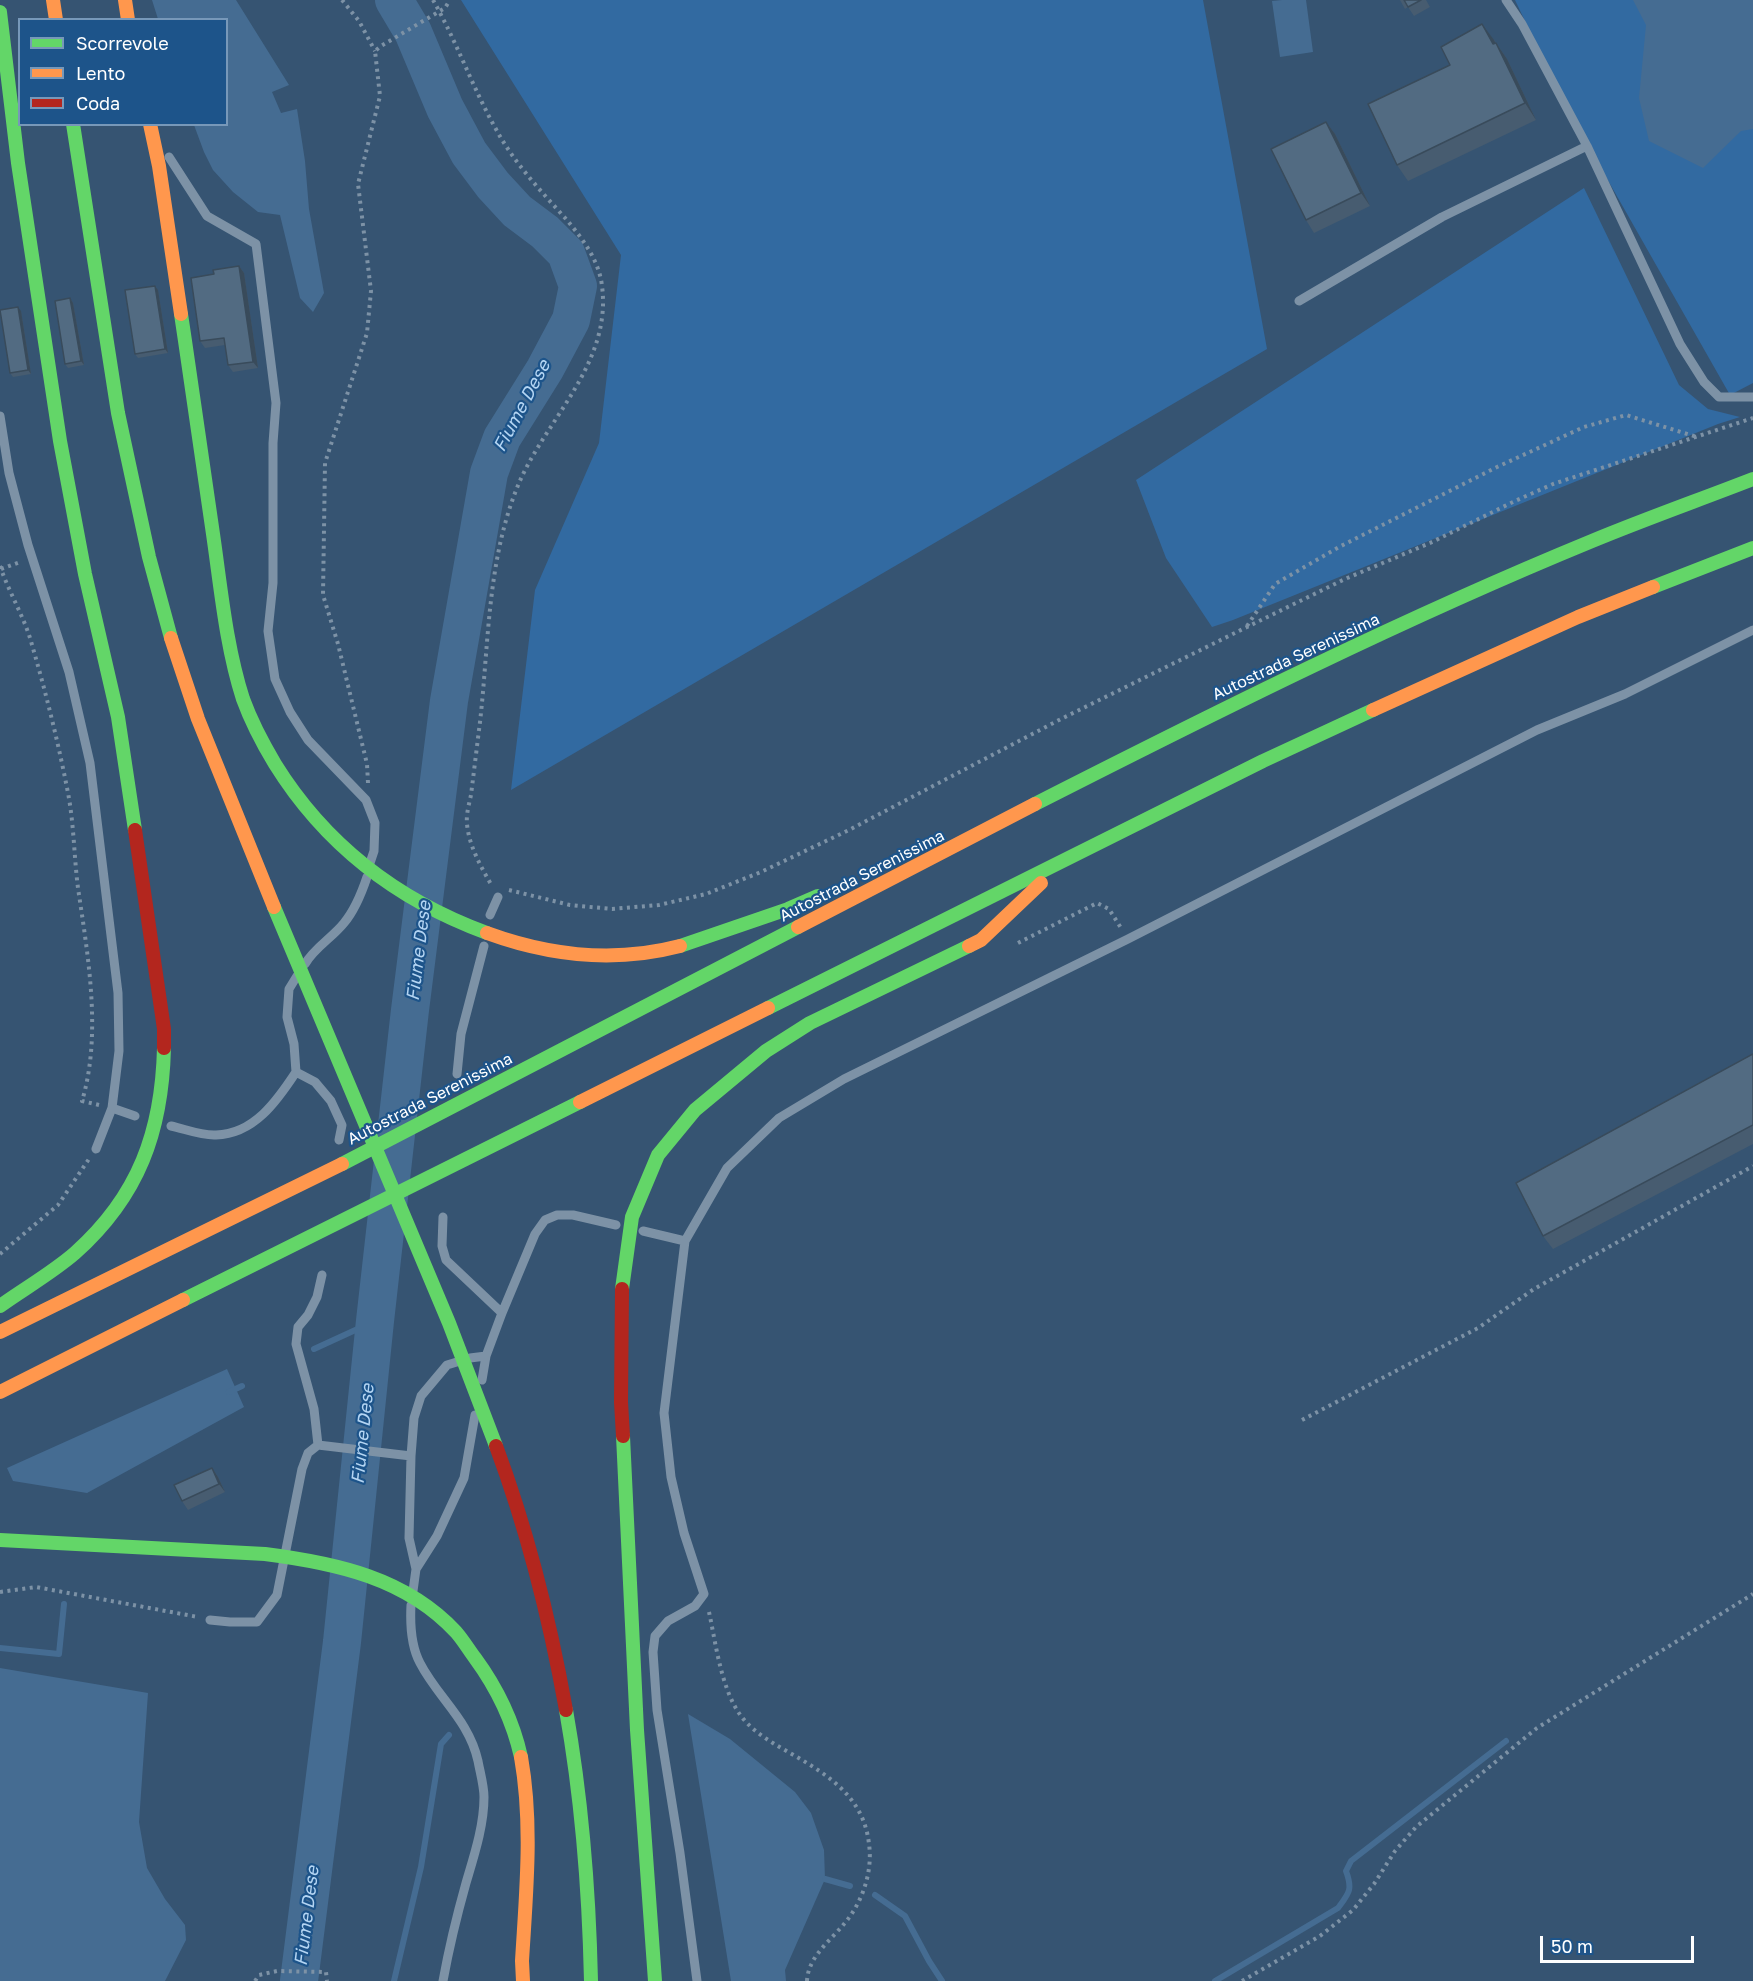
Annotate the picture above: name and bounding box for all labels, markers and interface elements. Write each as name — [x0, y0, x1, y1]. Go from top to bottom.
legend — [18, 18, 228, 126]
text: Scorrevole — [76, 32, 169, 54]
text: Lento — [76, 62, 125, 84]
text: Coda — [76, 92, 120, 114]
water label: Fiume Dese — [489, 357, 555, 455]
street label: Autostrada Serenissima — [1209, 610, 1383, 704]
street label: Autostrada Serenissima — [776, 826, 948, 926]
water label: Fiume Dese — [402, 900, 436, 1002]
street label: Autostrada Serenissima — [344, 1049, 516, 1149]
water label: Fiume Dese — [347, 1383, 379, 1485]
water label: Fiume Dese — [290, 1865, 324, 1967]
scale bar — [1543, 1924, 1698, 1962]
text: 50 m — [1551, 1935, 1593, 1957]

